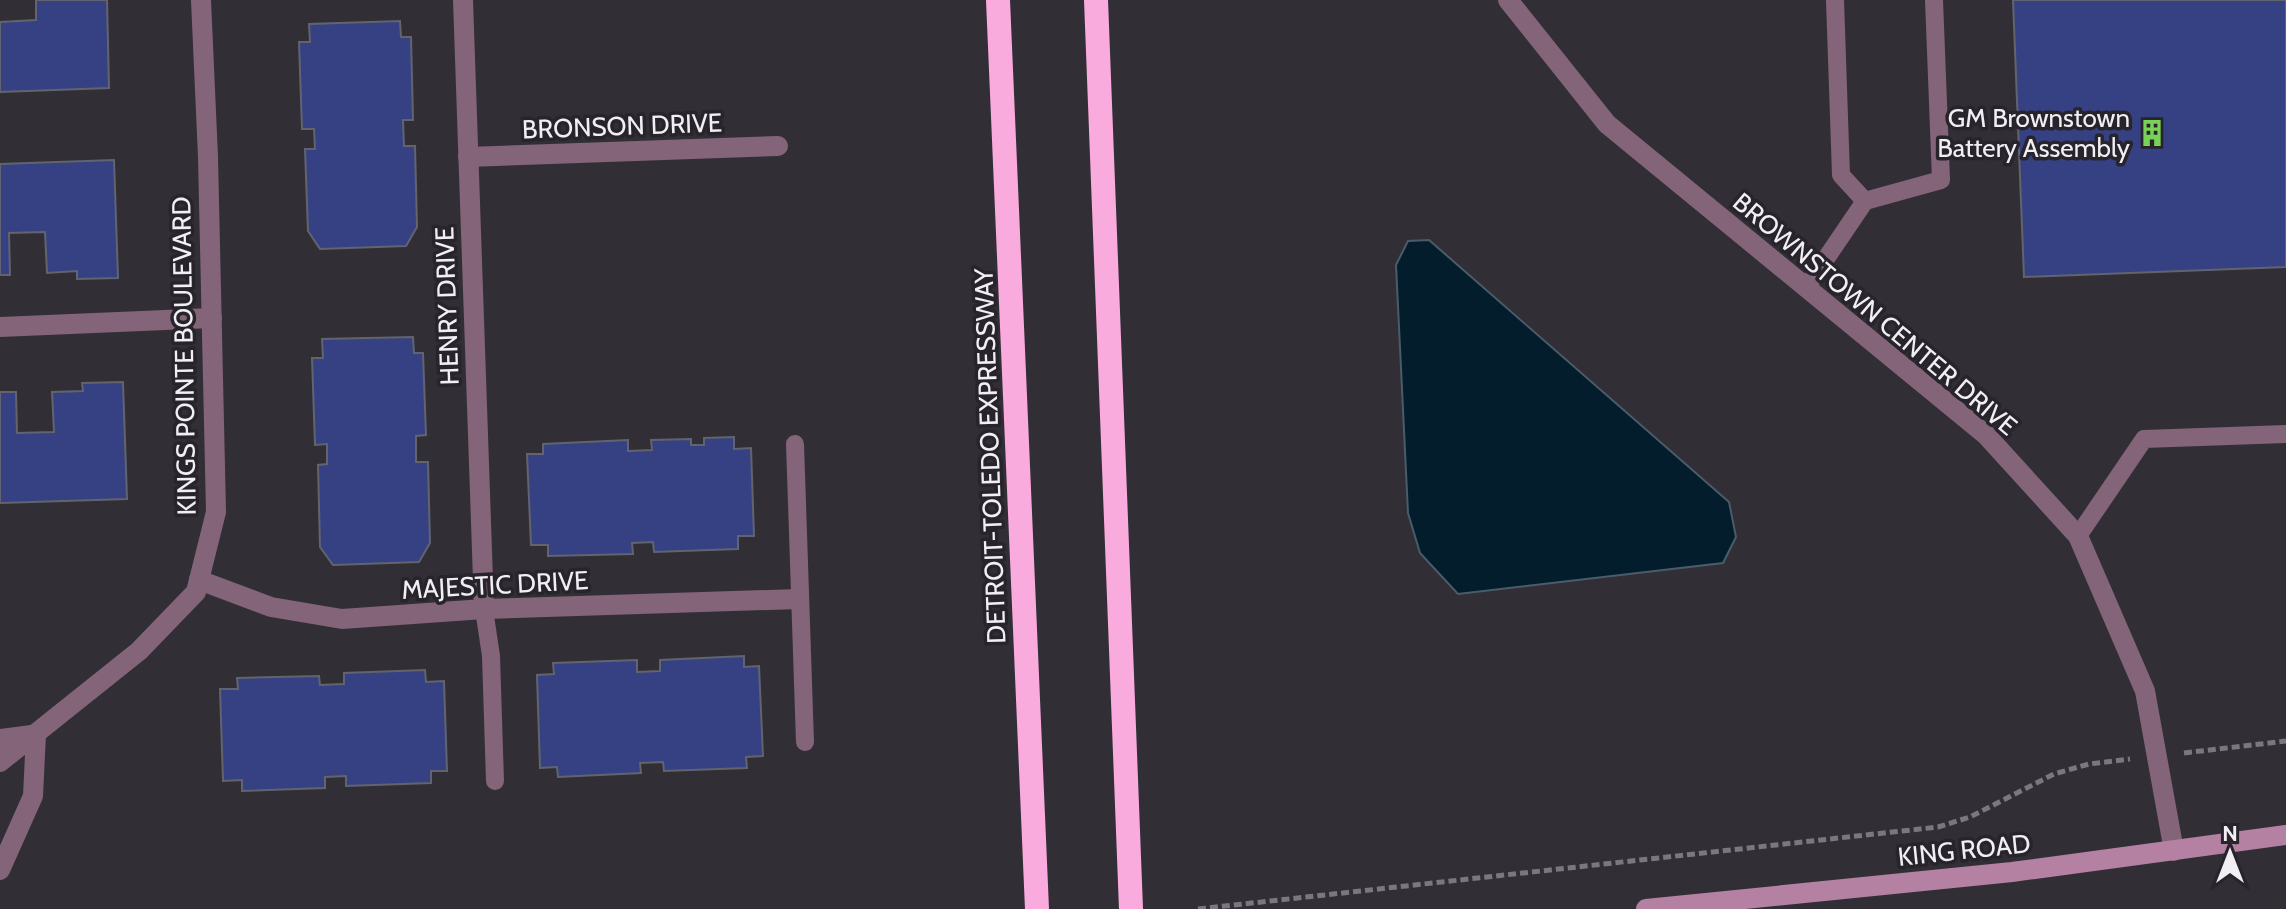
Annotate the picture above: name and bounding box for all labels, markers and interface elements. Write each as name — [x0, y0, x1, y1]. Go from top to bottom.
place label: GM Brownstown Battery Assembly — [1937, 102, 2130, 164]
street label: BRONSON DRIVE — [521, 107, 723, 145]
building icon: GM Brownstown Battery Assembly — [2137, 118, 2167, 148]
street label: BROWNSTOWN CENTER DRIVE — [1726, 186, 2024, 442]
street label: KINGS POINTE BOULEVARD — [165, 196, 203, 516]
street label: HENRY DRIVE — [428, 226, 466, 386]
street label: DETROIT-TOLEDO EXPRESSWAY — [967, 267, 1013, 644]
street label: MAJESTIC DRIVE — [401, 564, 589, 606]
north arrow — [2190, 813, 2270, 893]
text: N — [2222, 820, 2238, 847]
street label: KING ROAD — [1896, 827, 2032, 873]

